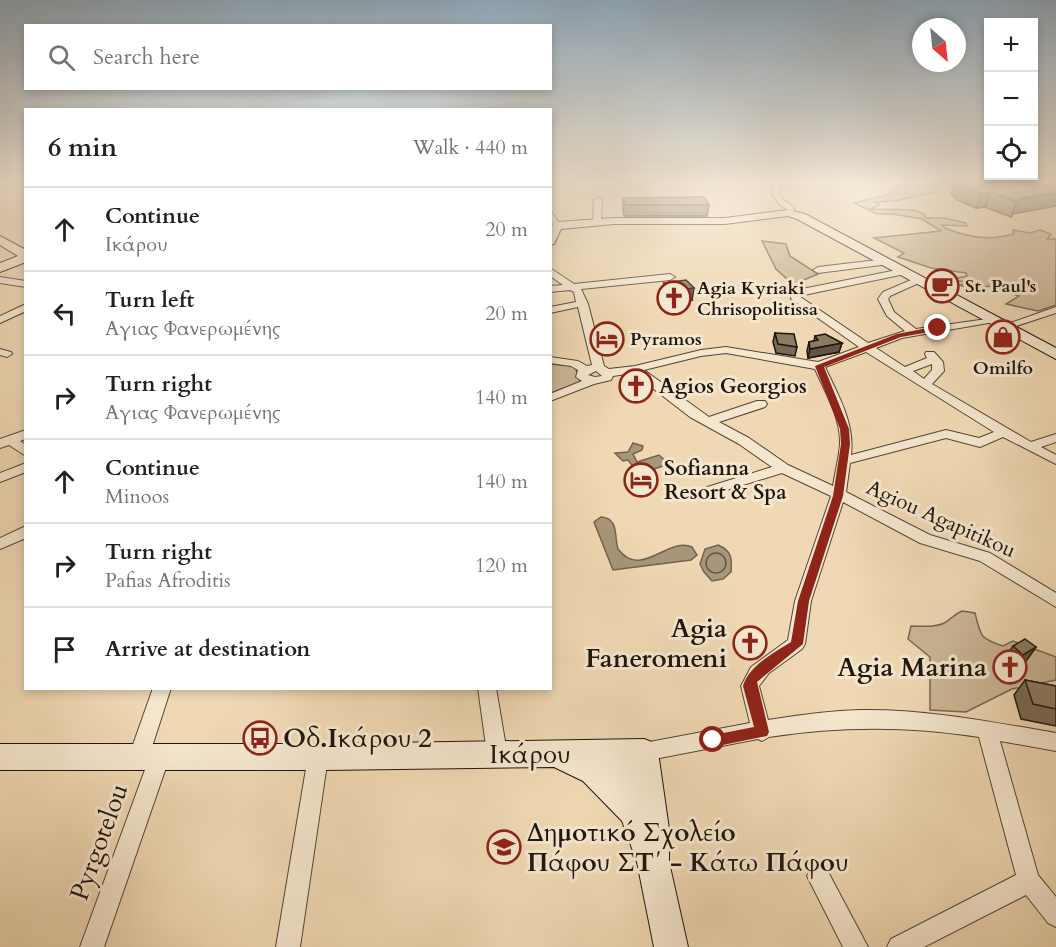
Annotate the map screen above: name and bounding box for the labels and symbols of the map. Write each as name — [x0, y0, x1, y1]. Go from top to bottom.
north arrow — [912, 18, 966, 72]
cafe icon: St. Paul's — [924, 268, 960, 304]
place label: St. Paul's — [965, 274, 1036, 299]
place label: Agia Kyriaki Chrisopolitissa — [697, 276, 818, 322]
church icon: Agia Kyriaki Chrisopolitissa — [656, 280, 692, 316]
route end — [924, 314, 950, 340]
shop icon: Omilfo — [985, 319, 1021, 355]
hotel icon: Pyramos — [589, 321, 625, 357]
place label: Pyramos — [630, 327, 702, 352]
place label: Omilfo — [973, 356, 1033, 381]
church icon: Agios Georgios — [618, 368, 654, 404]
place label: Agios Georgios — [659, 372, 807, 401]
place label: Sofianna Resort & Spa — [664, 454, 787, 507]
hotel icon: Sofianna Resort & Spa — [623, 462, 659, 498]
street label: Agiou Agapitikou — [862, 473, 1020, 565]
place label: Agia Faneromeni — [585, 611, 727, 676]
church icon: Agia Faneromeni — [732, 625, 768, 661]
church icon: Agia Marina — [992, 649, 1028, 685]
place label: Agia Marina — [837, 650, 987, 685]
bus stop icon: Οδ.Ικάρου 2 — [242, 720, 278, 756]
place label: Οδ.Ικάρου 2 — [283, 721, 432, 756]
route start — [699, 726, 725, 752]
street label: Ικάρου — [489, 737, 571, 772]
street label: Pyrgotelou — [62, 779, 136, 905]
place label: Δημοτικό Σχολείο Πάφου ΣΤ΄ - Κάτω Πάφου — [527, 815, 849, 880]
school or university icon: Δημοτικό Σχολείο Πάφου ΣΤ΄ - Κάτω Πάφου — [486, 829, 522, 865]

